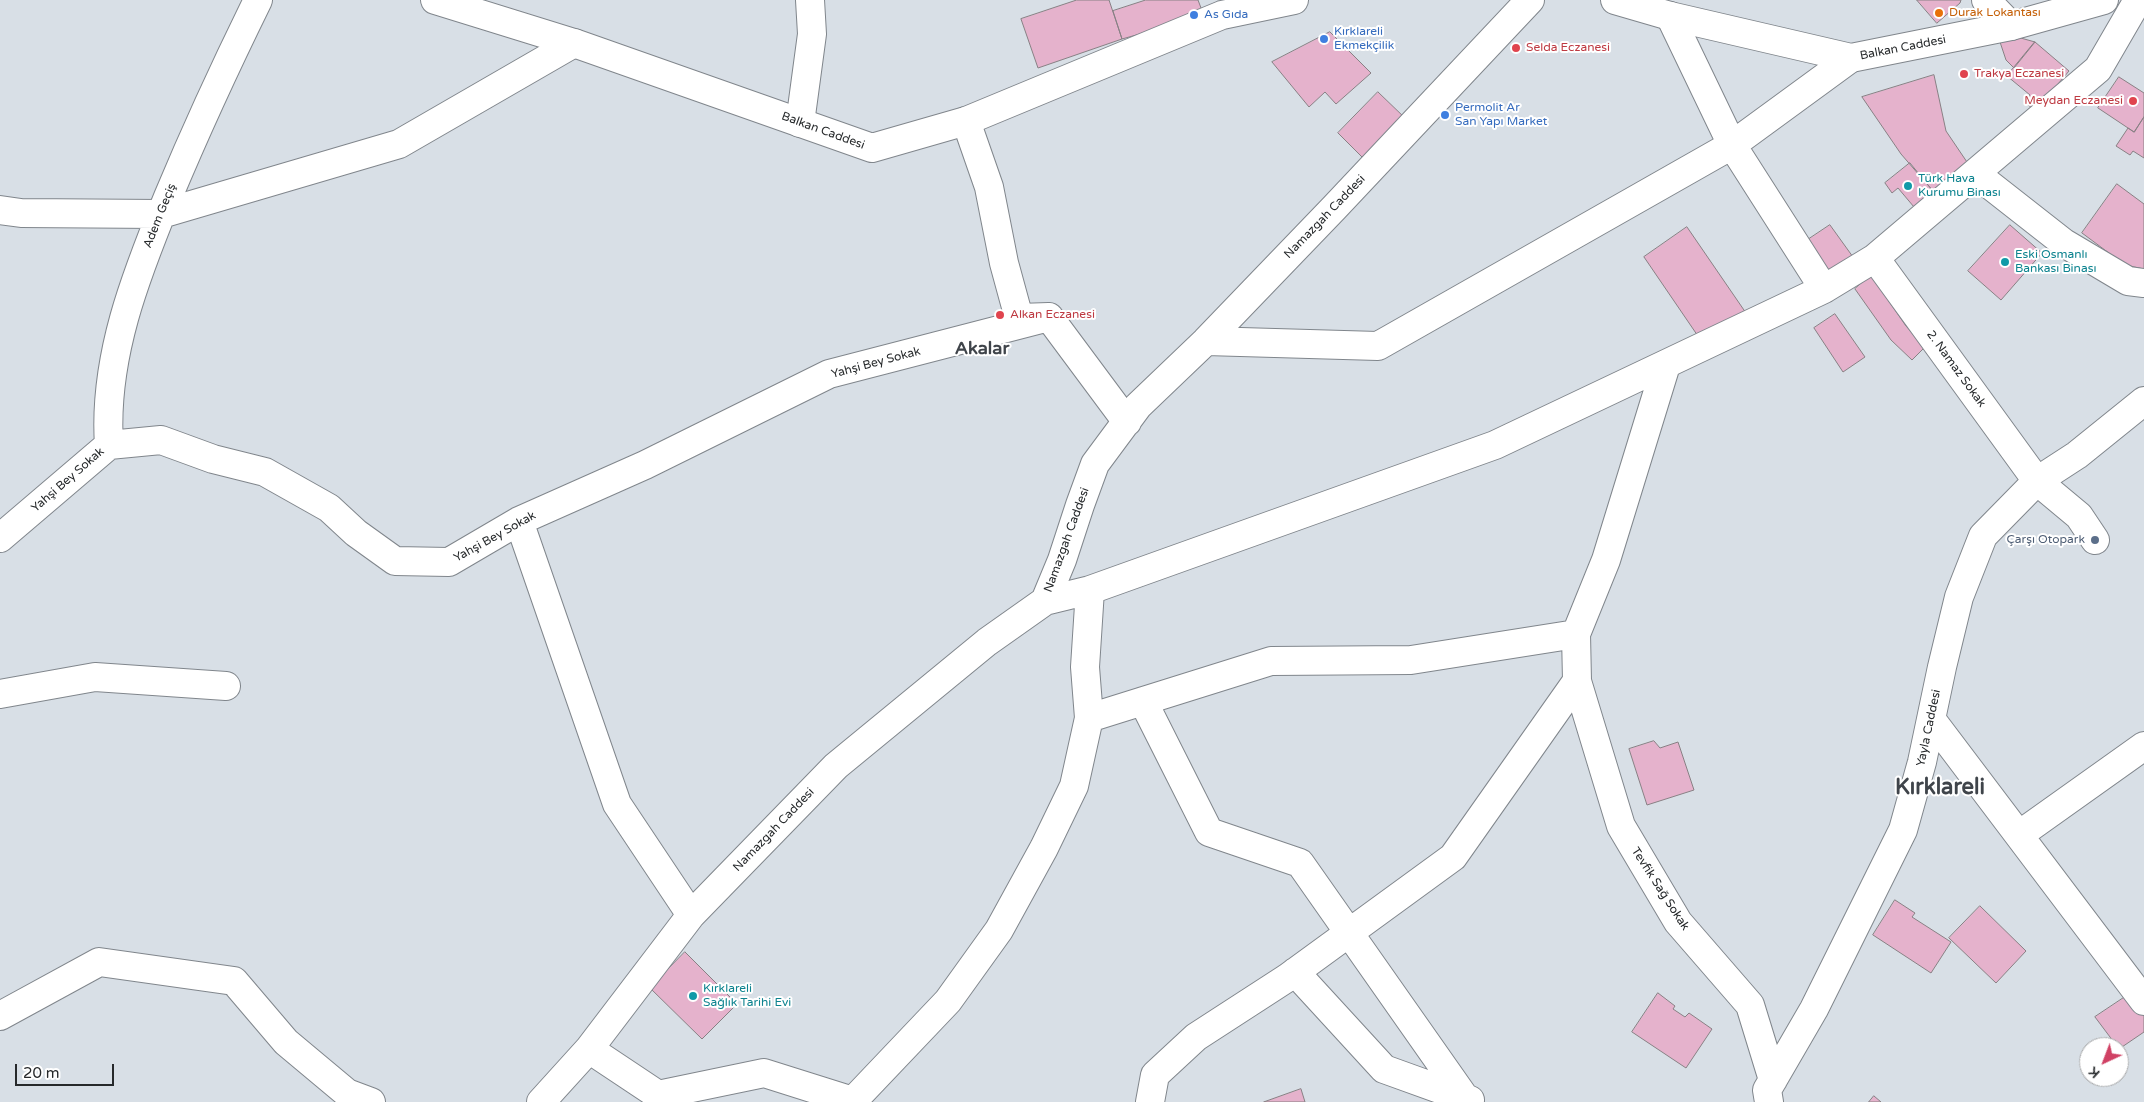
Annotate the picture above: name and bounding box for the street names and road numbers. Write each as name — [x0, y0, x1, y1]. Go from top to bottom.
street label: Balkan Caddesi — [1859, 33, 1947, 63]
street label: Balkan Caddesi — [779, 109, 867, 153]
street label: Namazgah Caddesi — [1281, 172, 1369, 262]
street label: Adem Geçiş — [141, 182, 179, 250]
street label: 2. Namaz Sokak — [1923, 328, 1989, 410]
street label: Yahşi Bey Sokak — [830, 344, 922, 382]
street label: Yahşi Bey Sokak — [29, 445, 107, 515]
street label: Namazgah Caddesi — [1041, 486, 1093, 594]
street label: Yahşi Bey Sokak — [451, 509, 539, 565]
street label: Yayla Caddesi — [1914, 688, 1944, 768]
street label: Namazgah Caddesi — [730, 785, 818, 875]
street label: Tevfik Sağ Sokak — [1628, 845, 1692, 933]

